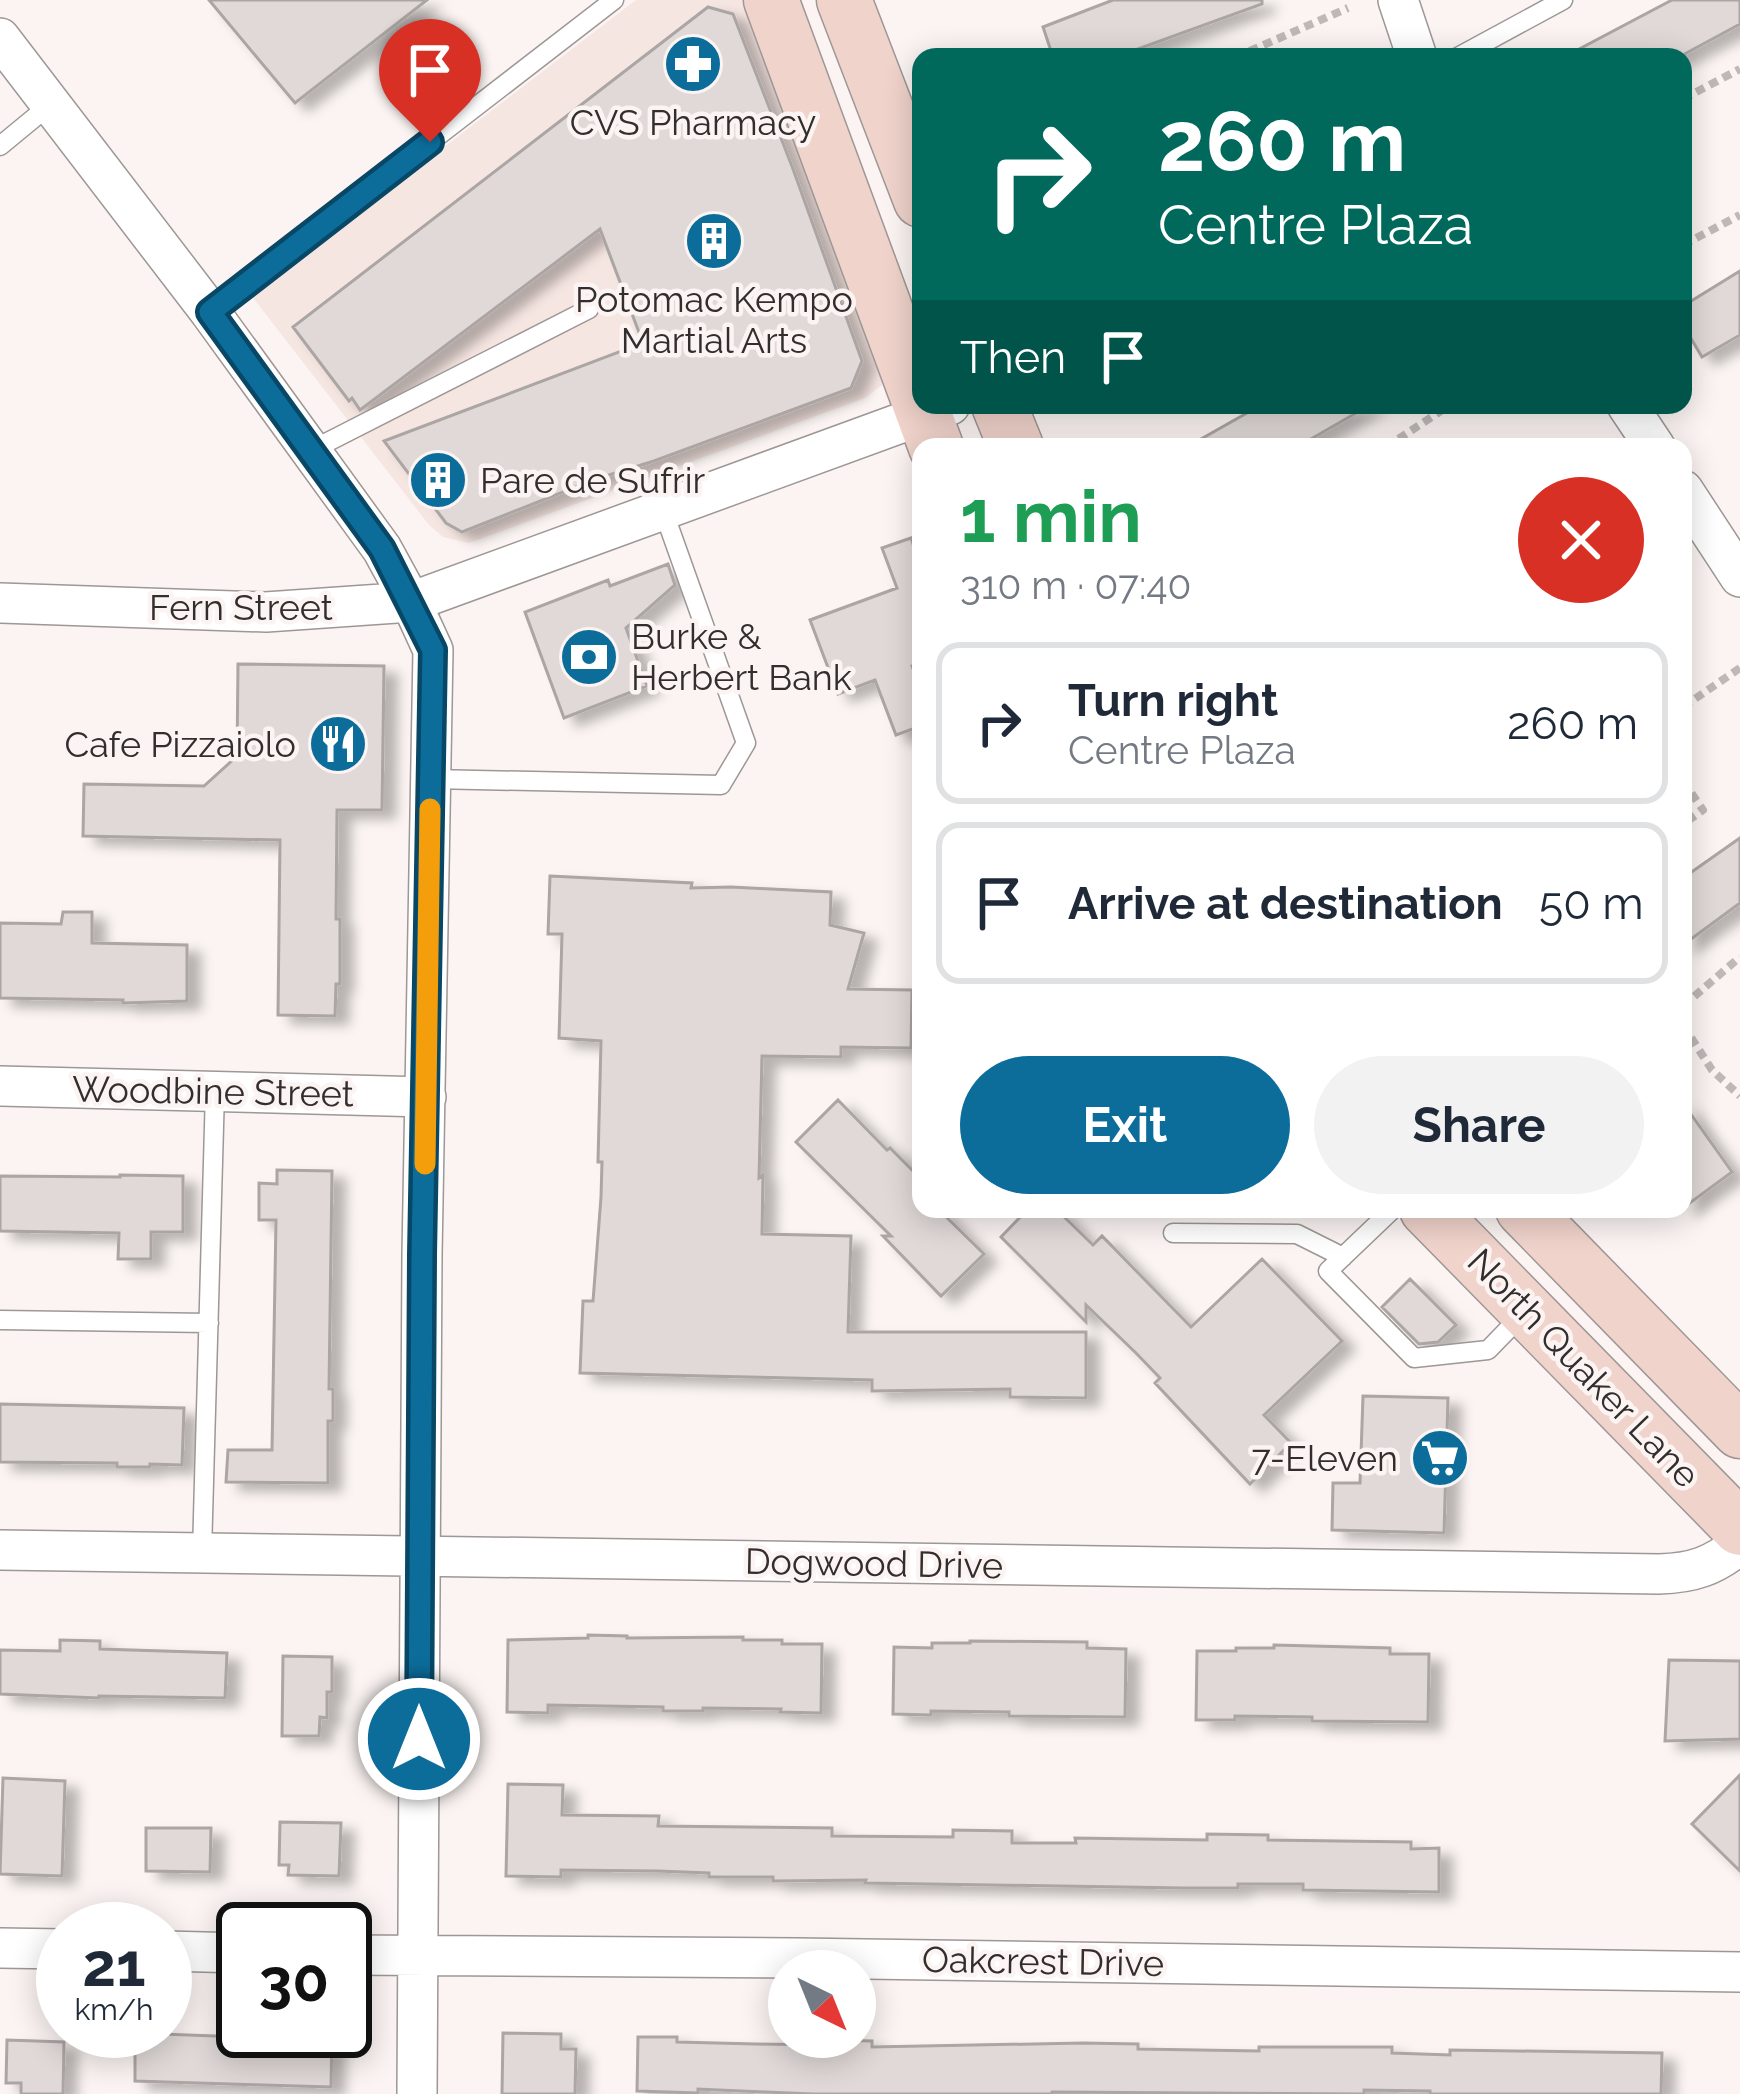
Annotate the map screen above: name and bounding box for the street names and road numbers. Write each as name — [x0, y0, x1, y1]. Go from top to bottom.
street label: Fern Street — [149, 586, 333, 628]
street label: Woodbine Street — [72, 1068, 354, 1114]
street label: North Quaker Lane — [1460, 1240, 1708, 1496]
street label: Dogwood Drive — [744, 1540, 1004, 1586]
street label: Oakcrest Drive — [922, 1938, 1164, 1984]

